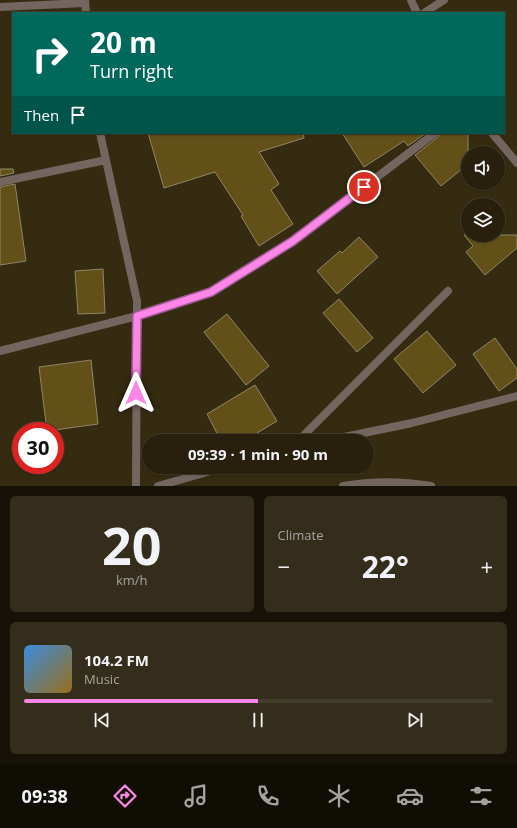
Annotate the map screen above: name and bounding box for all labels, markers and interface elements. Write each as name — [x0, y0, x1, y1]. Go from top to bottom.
text: 20 m — [90, 23, 157, 61]
icon: right — [24, 28, 76, 80]
text: Turn right — [90, 59, 173, 83]
icon: arrive — [67, 104, 89, 126]
text: Then — [24, 105, 59, 125]
map controls — [461, 146, 505, 242]
button: sound — [461, 146, 505, 190]
pin — [347, 170, 381, 204]
icon: arrive — [353, 176, 375, 198]
button: layers — [461, 198, 505, 242]
position arrow — [115, 372, 157, 414]
speed limit sign: 30 — [12, 422, 64, 474]
text: 09:39 · 1 min · 90 m — [188, 444, 328, 464]
text: 20 — [102, 509, 161, 580]
text: Climate — [278, 526, 323, 544]
text: 22° — [362, 546, 409, 587]
text: − — [278, 551, 290, 581]
text: + — [480, 551, 493, 581]
text: km/h — [116, 571, 148, 589]
text: 104.2 FM — [84, 650, 149, 670]
text: Music — [84, 670, 119, 688]
icon: previous — [91, 709, 113, 731]
icon: pause — [247, 709, 269, 731]
icon: next — [404, 709, 426, 731]
icon: directions — [111, 782, 139, 810]
icon: music — [182, 782, 210, 810]
icon: phone — [254, 782, 282, 810]
icon: climate — [325, 782, 353, 810]
icon: car — [396, 782, 424, 810]
icon: filters — [467, 782, 495, 810]
text: 09:38 — [22, 784, 68, 808]

